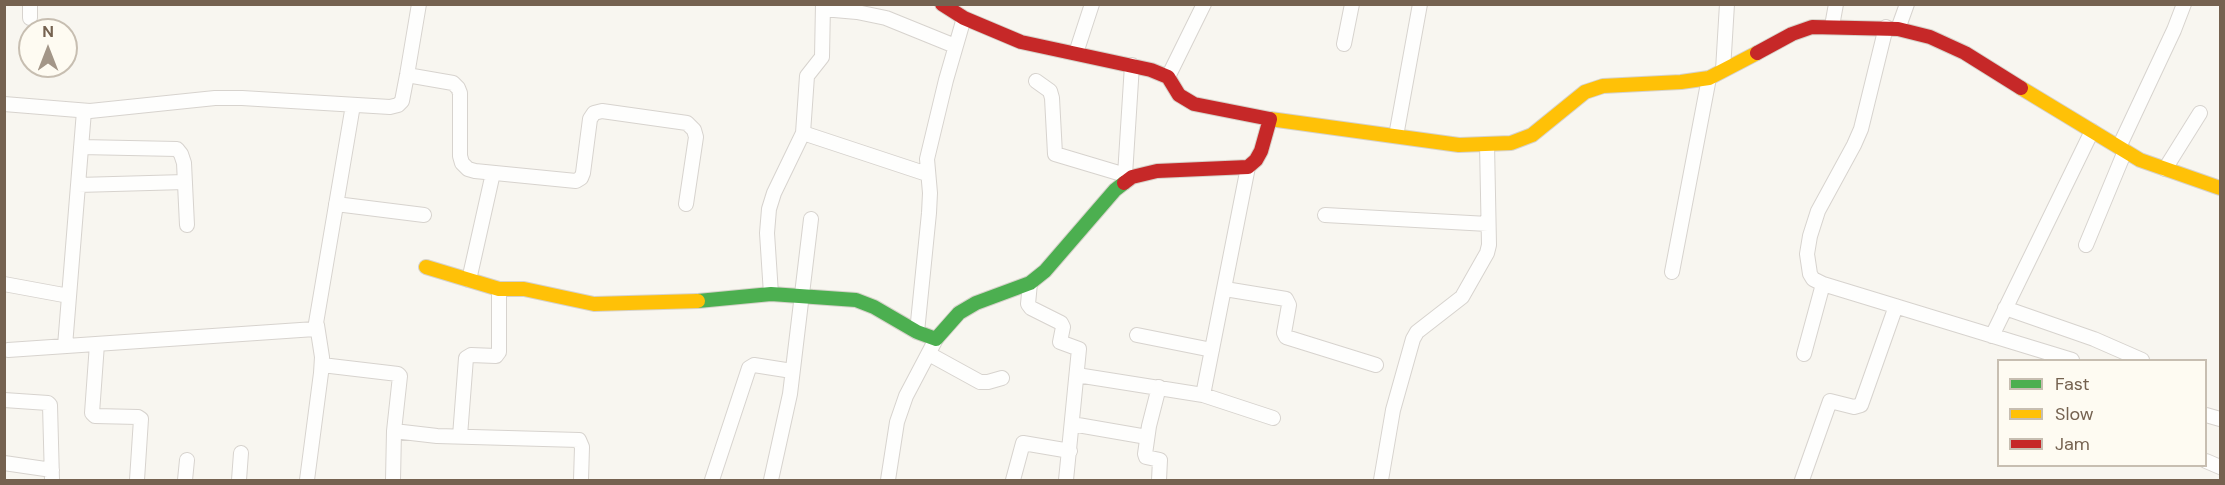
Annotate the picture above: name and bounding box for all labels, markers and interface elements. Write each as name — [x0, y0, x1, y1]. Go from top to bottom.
north arrow — [18, 18, 78, 78]
text: N — [42, 21, 54, 42]
legend — [1997, 359, 2207, 467]
text: Fast — [2055, 372, 2090, 396]
text: Slow — [2055, 402, 2094, 426]
text: Jam — [2055, 432, 2090, 456]

